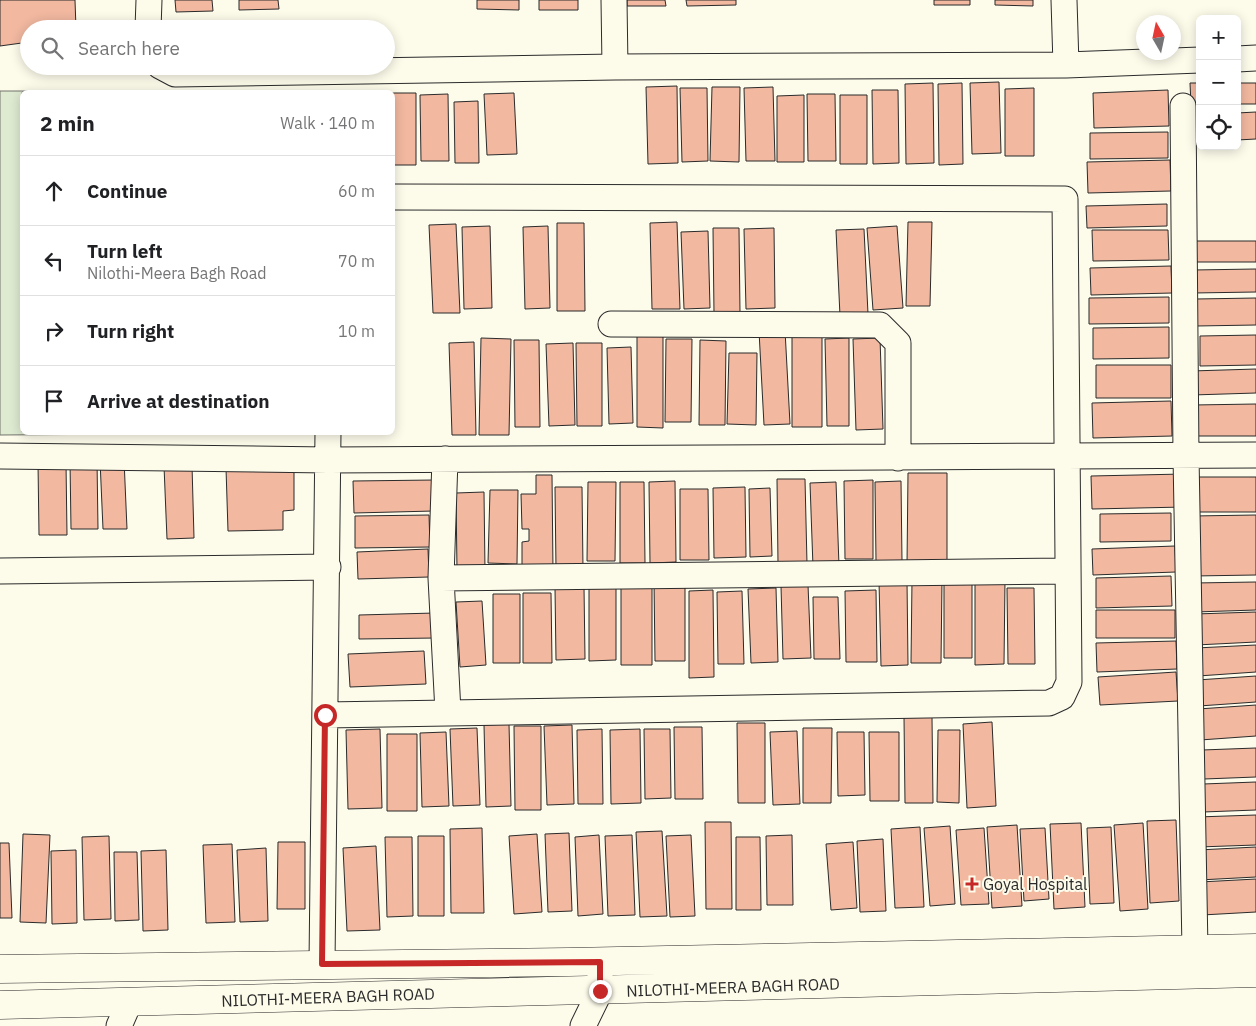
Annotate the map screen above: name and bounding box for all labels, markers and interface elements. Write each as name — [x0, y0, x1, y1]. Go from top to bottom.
north arrow — [1136, 15, 1181, 60]
map controls — [1196, 15, 1241, 150]
button: + — [1196, 15, 1241, 60]
search box — [20, 20, 395, 75]
icon: search — [38, 34, 66, 62]
text: Search here — [78, 36, 180, 60]
button: − — [1196, 60, 1241, 105]
button: locate — [1196, 105, 1241, 150]
text: 2 min — [40, 109, 95, 137]
text: Walk · 140 m — [280, 113, 375, 133]
icon: ahead — [40, 177, 68, 205]
text: Continue — [87, 179, 167, 203]
text: 60 m — [338, 181, 375, 201]
text: Turn left — [87, 239, 163, 263]
icon: left — [40, 247, 68, 275]
text: 70 m — [338, 251, 375, 271]
text: Nilothi-Meera Bagh Road — [87, 263, 267, 283]
icon: right — [40, 317, 68, 345]
text: Turn right — [87, 319, 174, 343]
text: 10 m — [338, 321, 375, 341]
icon: arrive — [40, 387, 68, 415]
text: Arrive at destination — [87, 389, 270, 413]
route start — [314, 704, 337, 727]
place label: Goyal Hospital — [983, 874, 1087, 894]
marker: Goyal Hospital — [965, 877, 979, 891]
street label: NILOTHI-MEERA BAGH ROAD — [626, 973, 840, 1001]
route end — [589, 980, 612, 1003]
street label: NILOTHI-MEERA BAGH ROAD — [221, 983, 435, 1011]

